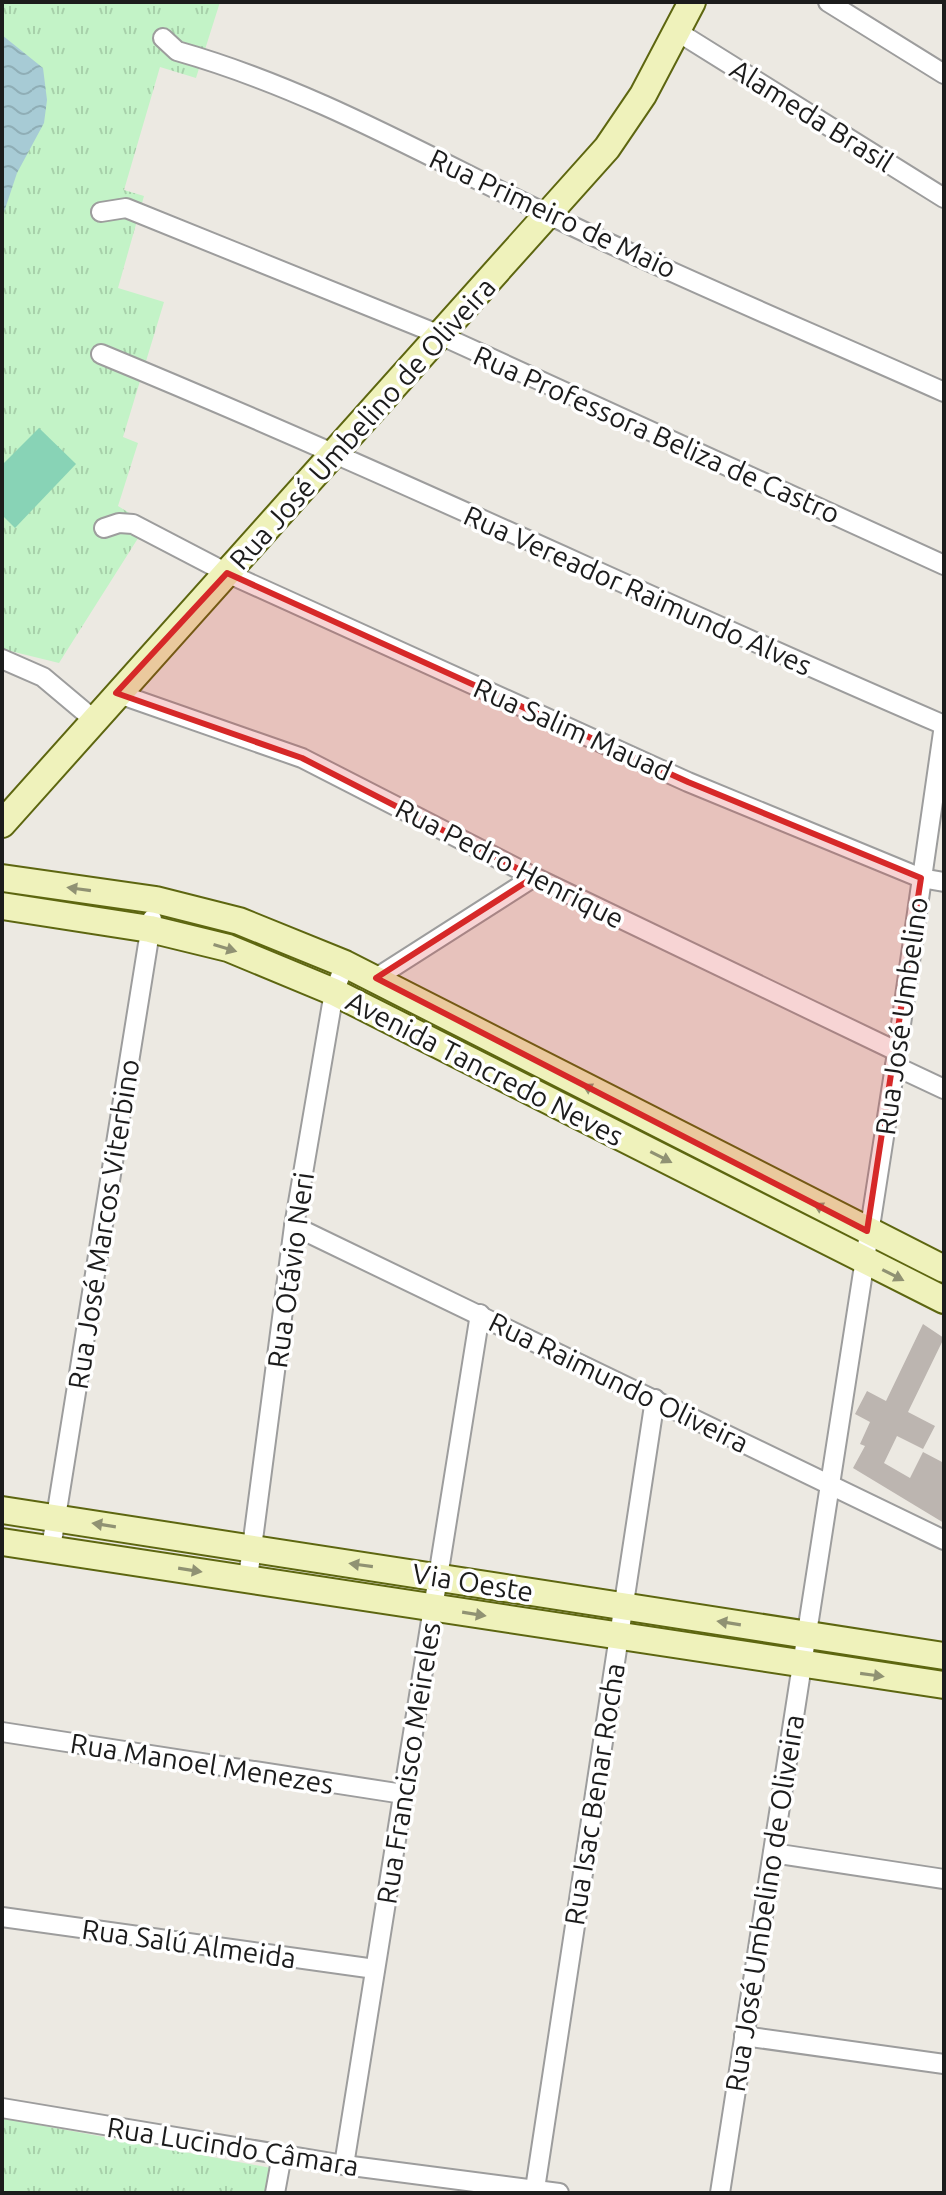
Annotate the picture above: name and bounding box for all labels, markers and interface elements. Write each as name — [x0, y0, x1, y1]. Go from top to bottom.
street label: Alameda Brasil — [725, 53, 899, 177]
street label: Rua Primeiro de Maio — [425, 142, 681, 284]
street label: Rua José Umbelino de Oliveira — [223, 271, 501, 575]
street label: Rua Professora Beliza de Castro — [469, 339, 845, 529]
street label: Rua Vereador Raimundo Alves — [459, 499, 817, 681]
street label: Rua Salim Mauad — [469, 671, 677, 787]
street label: Rua Pedro Henrique — [391, 792, 629, 934]
one-way arrow — [66, 882, 91, 895]
street label: Rua José Umbelino — [869, 895, 933, 1137]
one-way arrow — [213, 942, 237, 955]
street label: Avenida Tancredo Neves — [341, 985, 629, 1151]
street label: Rua José Marcos Viterbino — [62, 1057, 144, 1391]
one-way arrow — [582, 1083, 605, 1097]
one-way arrow — [650, 1151, 673, 1164]
street label: Rua Otávio Neri — [261, 1170, 319, 1370]
one-way arrow — [813, 1202, 836, 1215]
one-way arrow — [882, 1268, 905, 1281]
street label: Rua Raimundo Oliveira — [484, 1306, 754, 1458]
one-way arrow — [91, 1518, 116, 1531]
street label: Via Oeste — [410, 1557, 536, 1607]
one-way arrow — [348, 1558, 373, 1571]
one-way arrow — [178, 1564, 203, 1576]
one-way arrow — [462, 1609, 487, 1621]
one-way arrow — [716, 1616, 741, 1629]
street label: Rua Francisco Meireles — [370, 1620, 446, 1906]
street label: Rua Isac Benar Rocha — [558, 1661, 630, 1927]
one-way arrow — [860, 1669, 885, 1682]
street label: Rua José Umbelino de Oliveira — [719, 1712, 809, 2094]
street label: Rua Manoel Menezes — [68, 1727, 336, 1799]
street label: Rua Salú Almeida — [80, 1913, 298, 1973]
street label: Rua Lucindo Câmara — [105, 2111, 361, 2181]

